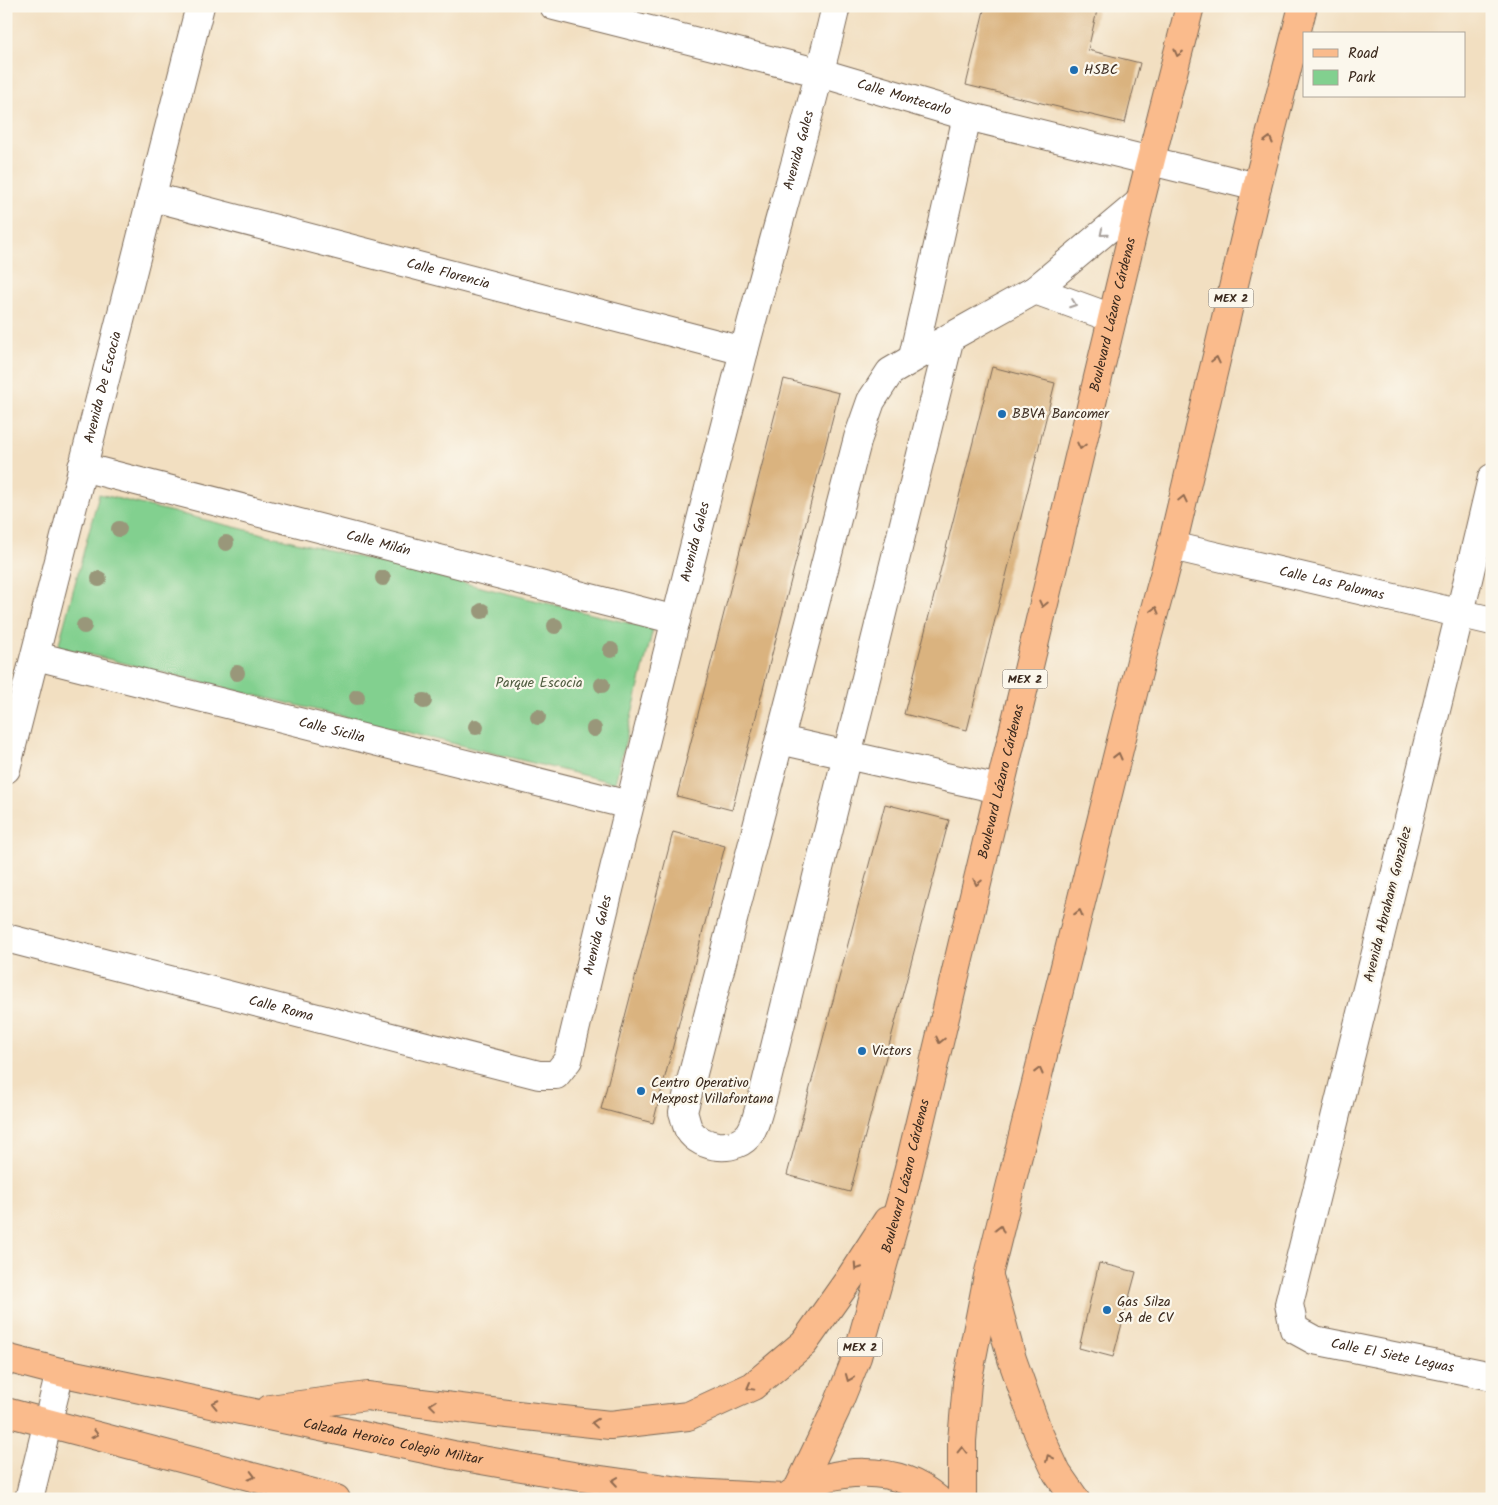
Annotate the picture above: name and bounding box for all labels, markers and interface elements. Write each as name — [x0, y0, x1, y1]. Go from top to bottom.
legend — [1303, 32, 1466, 98]
text: Road — [1348, 42, 1379, 66]
one-way arrow — [1173, 49, 1184, 58]
place label: HSBC — [1084, 59, 1118, 81]
marker: HSBC — [1068, 64, 1080, 76]
text: Park — [1348, 66, 1376, 90]
street label: Calle Montecarlo — [854, 73, 954, 122]
street label: Avenida Gales — [777, 108, 820, 193]
one-way arrow — [1263, 136, 1274, 145]
one-way arrow — [1099, 227, 1108, 236]
street label: Boulevard Lázaro Cárdenas — [1084, 235, 1142, 394]
street label: Calle Florencia — [404, 252, 492, 295]
road number: MEX 2 — [1208, 288, 1254, 308]
one-way arrow — [1069, 298, 1077, 308]
street label: Avenida De Escocia — [78, 329, 128, 445]
one-way arrow — [1210, 356, 1221, 365]
place label: BBVA Bancomer — [1012, 403, 1110, 425]
marker: BBVA Bancomer — [996, 408, 1008, 420]
one-way arrow — [1076, 442, 1087, 451]
one-way arrow — [1177, 494, 1188, 503]
street label: Avenida Gales — [675, 500, 716, 584]
street label: Calle Milán — [344, 524, 413, 562]
street label: Calle Las Palomas — [1277, 560, 1386, 606]
one-way arrow — [1038, 600, 1049, 609]
one-way arrow — [1149, 606, 1160, 615]
road number: MEX 2 — [1002, 670, 1048, 689]
park label: Parque Escocia — [496, 672, 582, 694]
street label: Boulevard Lázaro Cárdenas — [972, 702, 1030, 861]
street label: Calle Sicilia — [296, 711, 367, 749]
one-way arrow — [1112, 751, 1123, 760]
street label: Avenida Abraham González — [1358, 824, 1418, 984]
one-way arrow — [972, 877, 983, 886]
street label: Avenida Gales — [578, 893, 618, 977]
one-way arrow — [1073, 909, 1084, 918]
street label: Calle Roma — [246, 990, 316, 1028]
one-way arrow — [935, 1035, 946, 1044]
place label: Victors — [872, 1040, 911, 1062]
marker: Victors — [856, 1045, 868, 1057]
one-way arrow — [1034, 1068, 1044, 1076]
place label: Centro Operativo Mexpost Villafontana — [651, 1072, 774, 1110]
marker: Centro Operativo Mexpost Villafontana — [635, 1085, 647, 1097]
street label: Boulevard Lázaro Cárdenas — [876, 1097, 936, 1256]
one-way arrow — [994, 1224, 1005, 1233]
one-way arrow — [854, 1261, 863, 1271]
place label: Gas Silza SA de CV — [1117, 1291, 1175, 1329]
marker: Gas Silza SA de CV — [1101, 1304, 1113, 1316]
street label: Calle El Siete Leguas — [1329, 1333, 1456, 1379]
road number: MEX 2 — [838, 1338, 882, 1356]
one-way arrow — [845, 1373, 855, 1382]
one-way arrow — [746, 1381, 755, 1391]
one-way arrow — [210, 1399, 219, 1410]
one-way arrow — [429, 1400, 437, 1411]
street label: Calzada Heroico Colegio Militar — [301, 1413, 486, 1471]
one-way arrow — [590, 1418, 598, 1429]
one-way arrow — [91, 1428, 100, 1439]
one-way arrow — [957, 1446, 967, 1454]
one-way arrow — [1046, 1454, 1056, 1463]
one-way arrow — [248, 1471, 256, 1481]
one-way arrow — [610, 1477, 619, 1487]

